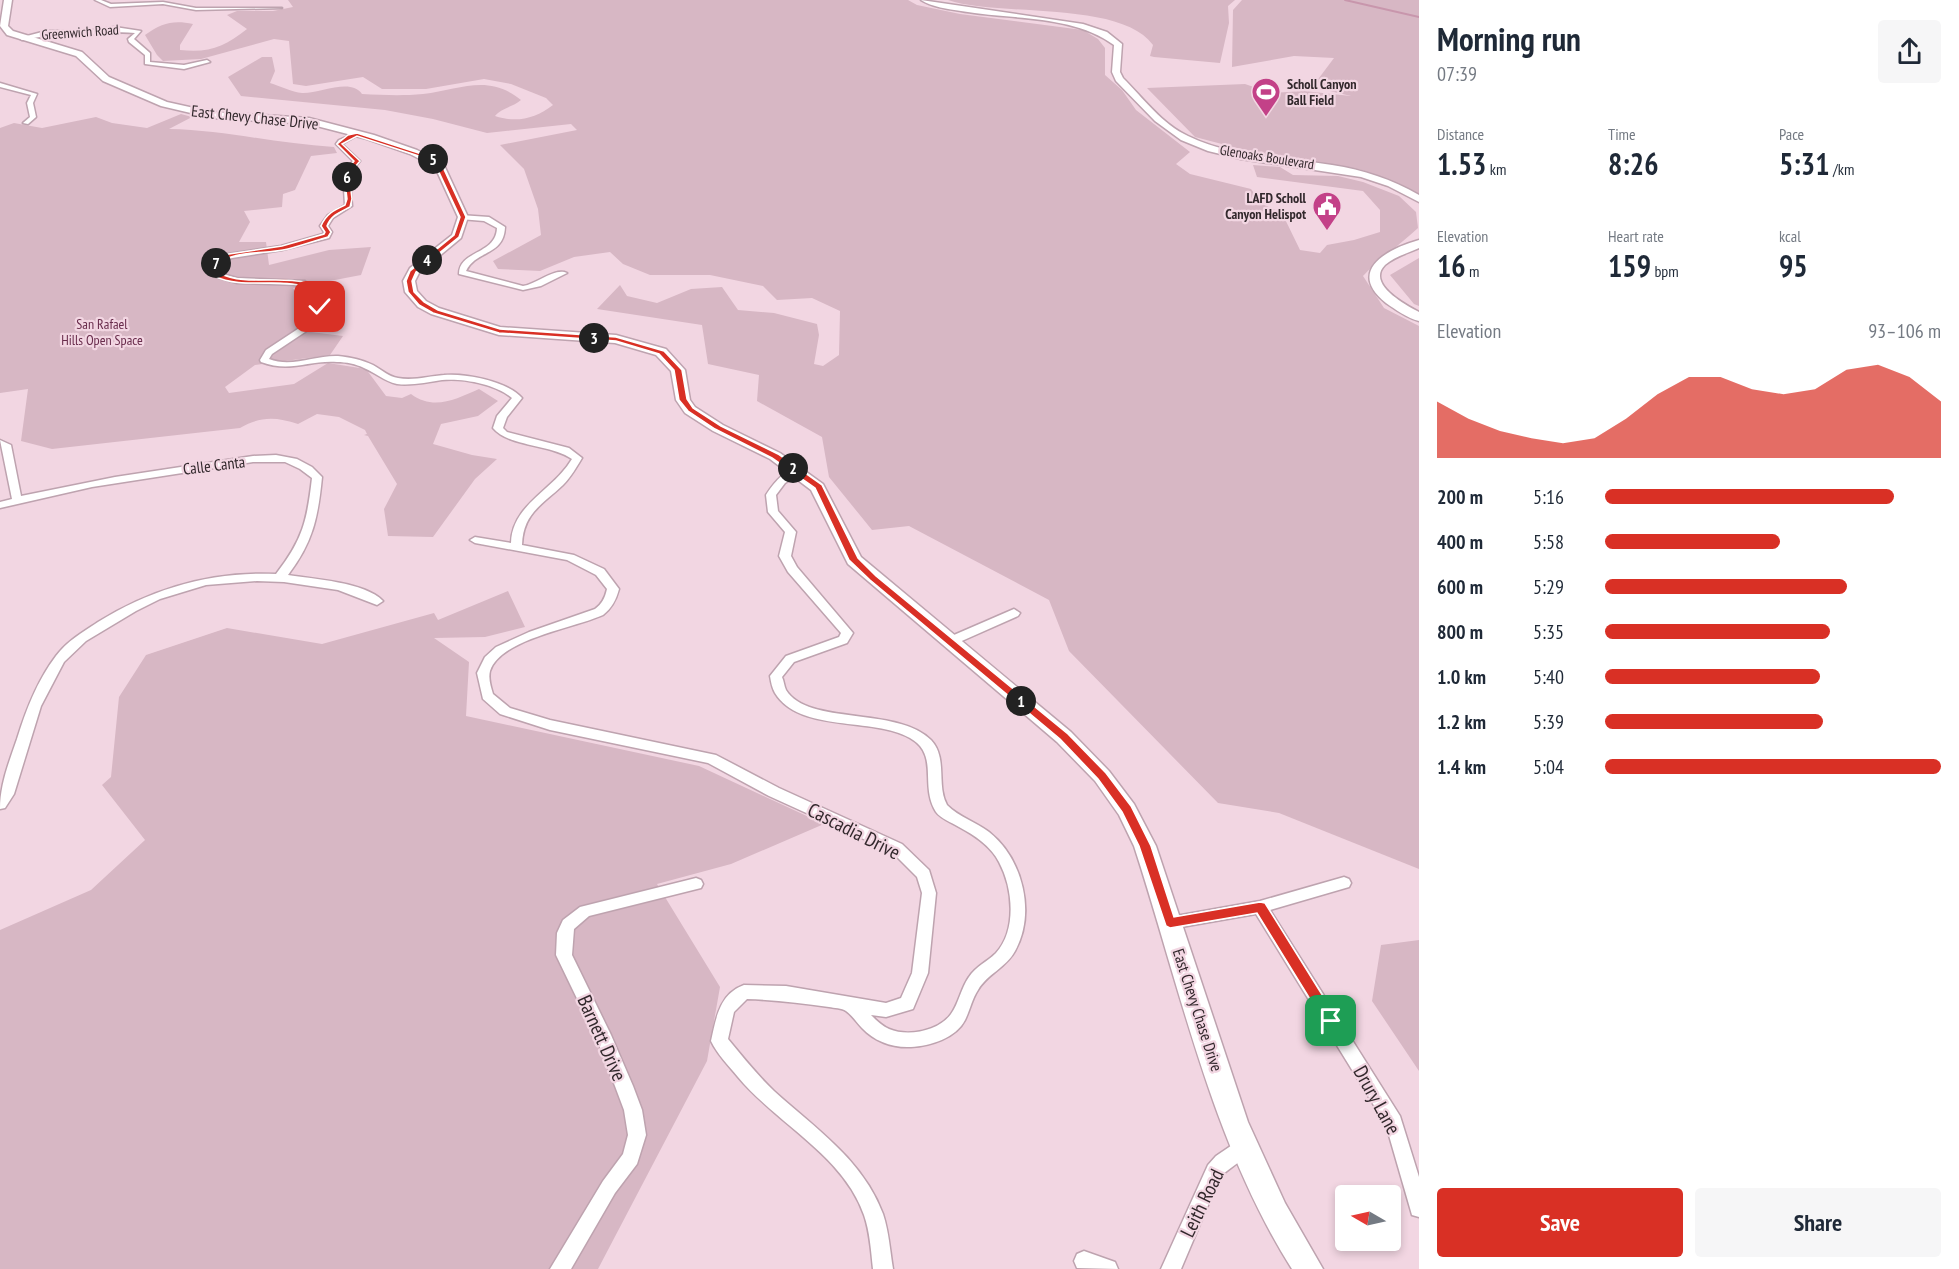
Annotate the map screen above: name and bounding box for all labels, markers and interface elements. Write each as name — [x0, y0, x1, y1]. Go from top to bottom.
text: Morning run — [1437, 17, 1581, 60]
street label: Greenwich Road — [41, 20, 119, 44]
button: share — [1878, 20, 1941, 83]
text: 07:39 — [1437, 61, 1477, 87]
place label: Scholl Canyon Ball Field — [1287, 75, 1356, 109]
sports icon: Scholl Canyon Ball Field — [1250, 76, 1282, 118]
street label: East Chevy Chase Drive — [190, 100, 320, 134]
text: Distance — [1437, 124, 1484, 144]
text: Time — [1608, 124, 1636, 144]
text: Pace — [1779, 124, 1804, 144]
street label: Glenoaks Boulevard — [1219, 141, 1315, 173]
pin: 5 — [418, 144, 448, 174]
text: 1.53 — [1437, 144, 1486, 183]
text: 8:26 — [1608, 144, 1659, 183]
text: 5:31 — [1779, 144, 1830, 183]
text: 5 — [429, 149, 437, 169]
text: km — [1486, 159, 1506, 179]
text: /km — [1830, 159, 1854, 179]
pin: 6 — [332, 162, 362, 192]
text: 6 — [343, 167, 351, 187]
place label: LAFD Scholl Canyon Helispot — [1225, 189, 1307, 223]
public building icon: LAFD Scholl Canyon Helispot — [1311, 190, 1343, 232]
text: Elevation — [1437, 226, 1488, 246]
text: Heart rate — [1608, 226, 1664, 246]
text: kcal — [1779, 226, 1801, 246]
pin: 4 — [412, 245, 442, 275]
text: 16 — [1437, 246, 1466, 285]
text: 159 — [1608, 246, 1651, 285]
text: 95 — [1779, 246, 1808, 285]
pin: 7 — [201, 248, 231, 278]
text: 4 — [423, 250, 431, 270]
text: 7 — [212, 253, 220, 273]
text: m — [1466, 261, 1480, 281]
text: bpm — [1651, 261, 1679, 281]
pin — [294, 281, 345, 332]
icon: check — [303, 290, 336, 323]
park label: San Rafael Hills Open Space — [61, 315, 143, 349]
text: Elevation — [1437, 318, 1501, 344]
text: 93–106 m — [1868, 318, 1941, 344]
pin: 3 — [579, 323, 609, 353]
text: 3 — [590, 328, 598, 348]
street label: Calle Canta — [182, 451, 246, 479]
pin: 2 — [778, 453, 808, 483]
text: 2 — [789, 458, 797, 478]
text: 200 m — [1437, 484, 1483, 510]
text: 5:16 — [1533, 484, 1564, 510]
text: 400 m — [1437, 529, 1483, 555]
text: 5:58 — [1533, 529, 1564, 555]
text: 600 m — [1437, 574, 1483, 600]
text: 5:29 — [1533, 574, 1564, 600]
text: 800 m — [1437, 619, 1483, 645]
text: 5:35 — [1533, 619, 1564, 645]
text: 1.0 km — [1437, 664, 1486, 690]
text: 5:40 — [1533, 664, 1564, 690]
pin: 1 — [1006, 686, 1036, 716]
text: 1 — [1017, 691, 1025, 711]
text: 1.2 km — [1437, 709, 1486, 735]
text: 5:39 — [1533, 709, 1564, 735]
text: 1.4 km — [1437, 754, 1486, 780]
text: 5:04 — [1533, 754, 1564, 780]
street label: Cascadia Drive — [803, 797, 905, 865]
street label: East Chevy Chase Drive — [1169, 946, 1227, 1074]
street label: Barnett Drive — [572, 991, 632, 1085]
pin — [1305, 995, 1356, 1046]
icon: arrive — [1314, 1004, 1347, 1037]
street label: Drury Lane — [1348, 1061, 1406, 1139]
street label: Leith Road — [1174, 1165, 1230, 1241]
north arrow — [1335, 1185, 1401, 1251]
map controls — [1335, 1185, 1401, 1251]
button: Save — [1437, 1188, 1683, 1257]
button: Share — [1695, 1188, 1941, 1257]

